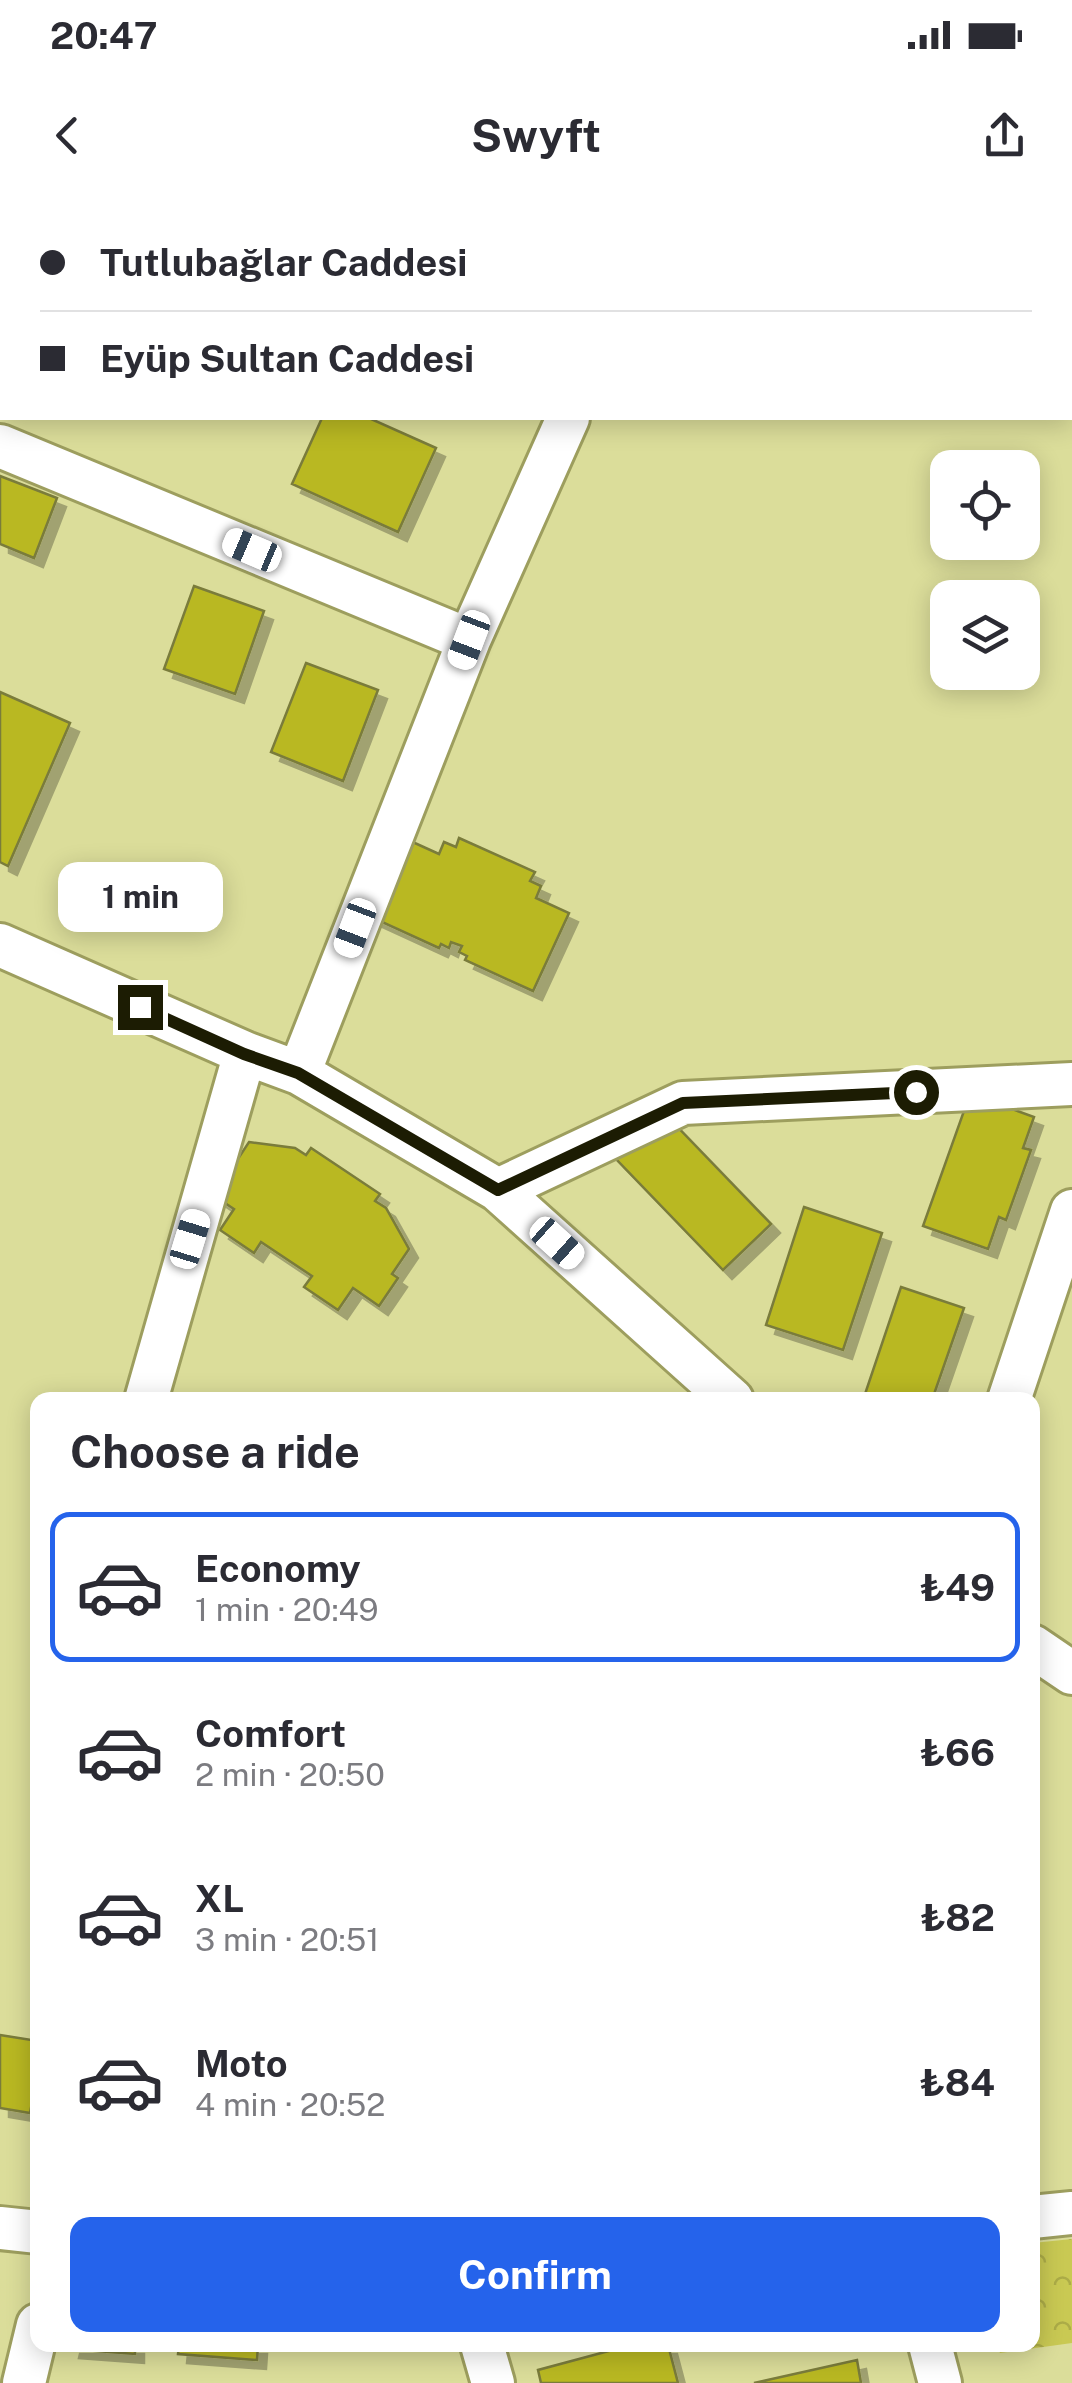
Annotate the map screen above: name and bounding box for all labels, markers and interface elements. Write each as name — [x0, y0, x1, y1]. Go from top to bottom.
text: 20:47 — [50, 13, 157, 58]
icon: back — [40, 108, 95, 163]
icon: share — [977, 108, 1032, 163]
text: Swyft — [471, 109, 601, 162]
text: Tutlubağlar Caddesi — [100, 240, 467, 285]
text: Eyüp Sultan Caddesi — [100, 336, 474, 381]
map controls — [930, 450, 1040, 690]
button: locate — [930, 450, 1040, 560]
car — [219, 524, 285, 576]
button: layers — [930, 580, 1040, 690]
car — [444, 607, 494, 673]
callout: 1 min — [58, 862, 222, 932]
text: 1 min — [102, 878, 179, 915]
car — [330, 895, 380, 961]
route end — [118, 985, 163, 1030]
route start — [894, 1070, 939, 1115]
car — [167, 1206, 213, 1272]
car — [525, 1212, 589, 1274]
text: Choose a ride — [70, 1425, 360, 1478]
icon: car — [75, 1542, 165, 1632]
text: Economy — [195, 1546, 361, 1591]
text: ₺49 — [920, 1565, 995, 1610]
text: 1 min · 20:49 — [195, 1591, 379, 1628]
icon: car — [75, 1707, 165, 1797]
text: Comfort — [195, 1711, 346, 1756]
text: ₺66 — [920, 1730, 995, 1775]
text: 2 min · 20:50 — [195, 1756, 385, 1793]
icon: car — [75, 1872, 165, 1962]
text: XL — [195, 1876, 244, 1921]
text: ₺82 — [920, 1895, 995, 1940]
text: 3 min · 20:51 — [195, 1921, 379, 1958]
icon: car — [75, 2037, 165, 2127]
text: Moto — [195, 2041, 288, 2086]
text: ₺84 — [920, 2060, 995, 2105]
text: 4 min · 20:52 — [195, 2086, 385, 2123]
button: Confirm — [70, 2217, 1000, 2332]

